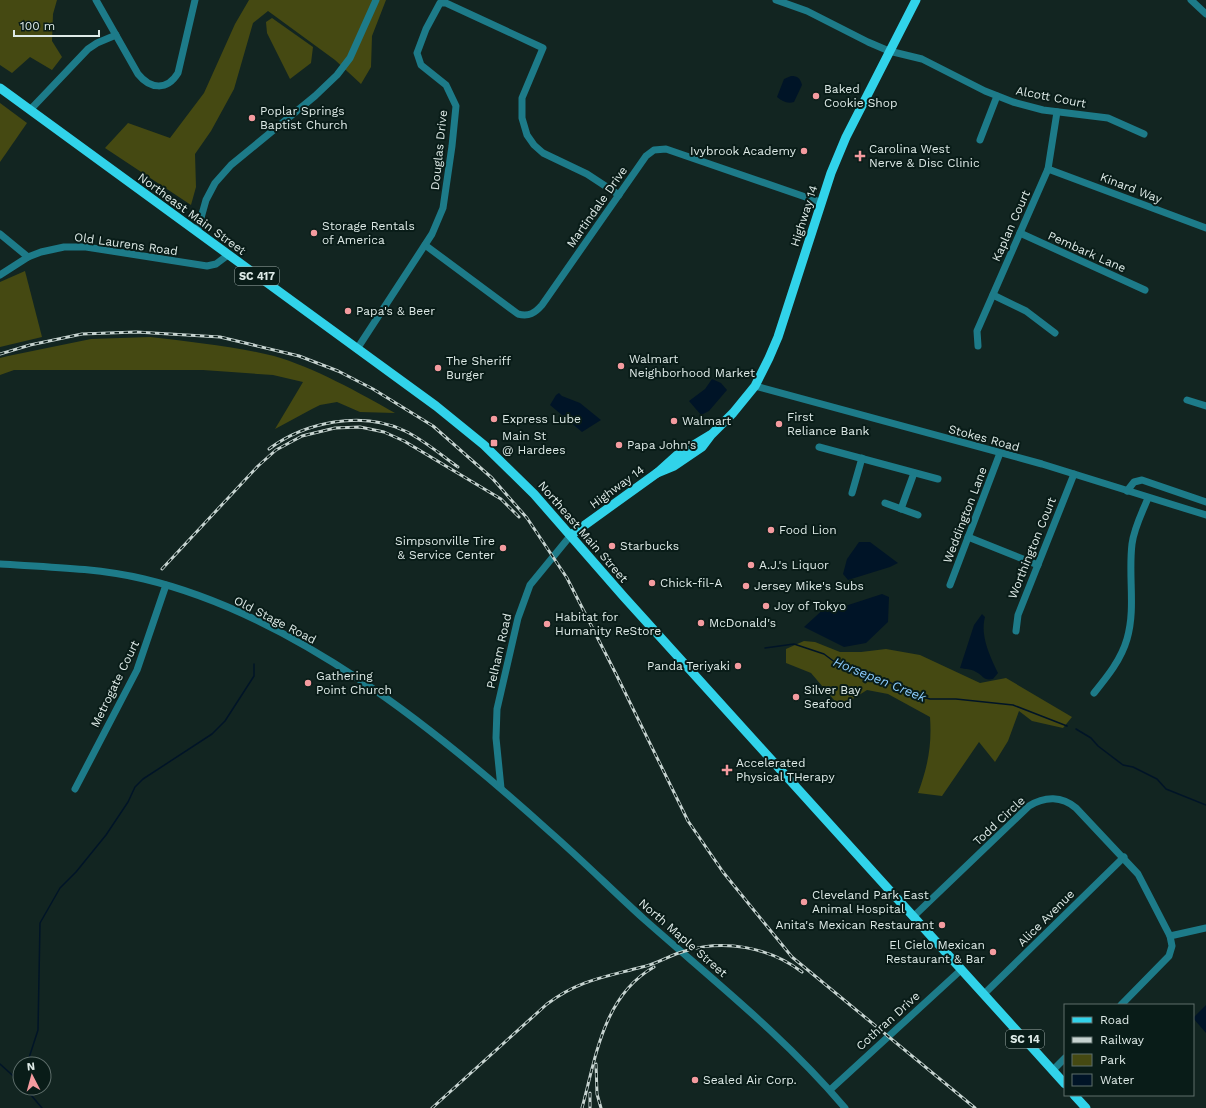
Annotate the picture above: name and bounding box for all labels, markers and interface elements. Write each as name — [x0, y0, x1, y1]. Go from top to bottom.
scale bar — [14, 12, 99, 38]
text: 100 m — [20, 19, 55, 33]
place label: Baked Cookie Shop — [824, 82, 898, 110]
street label: Alcott Court — [1015, 83, 1087, 111]
marker: Baked Cookie Shop — [811, 91, 821, 101]
place label: Poplar Springs Baptist Church — [260, 104, 348, 132]
street label: Douglas Drive — [428, 109, 450, 191]
marker: Poplar Springs Baptist Church — [247, 113, 257, 123]
place label: Carolina West Nerve & Disc Clinic — [869, 142, 980, 170]
place label: Ivybrook Academy — [690, 144, 797, 158]
marker: Ivybrook Academy — [799, 146, 809, 156]
marker: Carolina West Nerve & Disc Clinic — [854, 150, 866, 162]
street label: Martindale Drive — [564, 164, 630, 250]
street label: Northeast Main Street — [135, 170, 249, 258]
street label: Kinard Way — [1098, 170, 1165, 206]
street label: Highway 14 — [787, 183, 821, 249]
street label: Kaplan Court — [989, 188, 1033, 264]
place label: Storage Rentals of America — [322, 219, 415, 247]
marker: Storage Rentals of America — [309, 228, 319, 238]
street label: Pembark Lane — [1046, 229, 1128, 275]
street label: Old Laurens Road — [73, 230, 179, 258]
road number: SC 417 — [235, 267, 279, 285]
place label: Papa's & Beer — [356, 304, 435, 318]
marker: Papa's & Beer — [343, 306, 353, 316]
place label: Walmart Neighborhood Market — [629, 352, 755, 380]
place label: The Sheriff Burger — [446, 354, 512, 382]
marker: Walmart Neighborhood Market — [616, 361, 626, 371]
marker: The Sheriff Burger — [433, 363, 443, 373]
place label: First Reliance Bank — [787, 410, 870, 438]
place label: Express Lube — [502, 412, 581, 426]
marker: Express Lube — [489, 414, 499, 424]
place label: Walmart — [682, 414, 731, 428]
marker: Walmart — [669, 416, 679, 426]
marker: First Reliance Bank — [774, 419, 784, 429]
street label: Stokes Road — [947, 422, 1021, 454]
place label: Main St @ Hardees — [502, 429, 566, 457]
marker: Main St @ Hardees — [489, 438, 499, 448]
place label: Papa John's — [627, 438, 696, 452]
marker: Papa John's — [614, 440, 624, 450]
street label: Highway 14 — [587, 463, 647, 511]
street label: Weddington Lane — [940, 465, 990, 565]
street label: Northeast Main Street — [535, 478, 631, 586]
street label: Worthington Court — [1005, 495, 1059, 601]
place label: Food Lion — [779, 523, 837, 537]
marker: Food Lion — [766, 525, 776, 535]
place label: Simpsonville Tire & Service Center — [395, 534, 495, 562]
place label: Starbucks — [620, 539, 679, 553]
marker: Starbucks — [607, 541, 617, 551]
marker: Simpsonville Tire & Service Center — [498, 543, 508, 553]
place label: A.J.'s Liquor — [759, 558, 829, 572]
marker: A.J.'s Liquor — [746, 560, 756, 570]
place label: Chick-fil-A — [660, 576, 722, 590]
marker: Chick-fil-A — [647, 578, 657, 588]
place label: Jersey Mike's Subs — [754, 579, 864, 593]
marker: Jersey Mike's Subs — [741, 581, 751, 591]
street label: Old Stage Road — [232, 593, 318, 647]
place label: Joy of Tokyo — [774, 599, 846, 613]
marker: Joy of Tokyo — [761, 601, 771, 611]
place label: Habitat for Humanity ReStore — [555, 610, 661, 638]
street label: Pelham Road — [484, 612, 514, 690]
place label: McDonald's — [709, 616, 776, 630]
marker: McDonald's — [696, 618, 706, 628]
marker: Habitat for Humanity ReStore — [542, 619, 552, 629]
street label: Metrogate Court — [88, 638, 142, 730]
water label: Horsepen Creek — [831, 654, 929, 705]
place label: Panda Teriyaki — [647, 659, 730, 673]
marker: Panda Teriyaki — [733, 661, 743, 671]
place label: Gathering Point Church — [316, 669, 392, 697]
marker: Gathering Point Church — [303, 678, 313, 688]
place label: Silver Bay Seafood — [804, 683, 861, 711]
marker: Silver Bay Seafood — [791, 692, 801, 702]
place label: Accelerated Physical THerapy — [736, 756, 835, 784]
marker: Accelerated Physical THerapy — [721, 764, 733, 776]
street label: Todd Circle — [970, 793, 1028, 849]
street label: Alice Avenue — [1015, 887, 1077, 949]
place label: Cleveland Park East Animal Hospital — [812, 888, 929, 916]
street label: North Maple Street — [636, 896, 730, 980]
marker: Cleveland Park East Animal Hospital — [799, 897, 809, 907]
place label: Anita's Mexican Restaurant — [776, 918, 934, 932]
marker: Anita's Mexican Restaurant — [937, 920, 947, 930]
place label: El Cielo Mexican Restaurant & Bar — [886, 938, 985, 966]
marker: El Cielo Mexican Restaurant & Bar — [988, 947, 998, 957]
street label: Cothran Drive — [853, 989, 923, 1053]
legend — [1064, 1004, 1194, 1096]
text: Road — [1100, 1013, 1129, 1027]
road number: SC 14 — [1006, 1030, 1044, 1048]
text: Railway — [1100, 1033, 1145, 1047]
text: Park — [1100, 1053, 1126, 1067]
north arrow — [12, 1056, 52, 1096]
text: N — [26, 1060, 36, 1073]
place label: Sealed Air Corp. — [703, 1073, 797, 1087]
text: Water — [1100, 1073, 1135, 1087]
marker: Sealed Air Corp. — [690, 1075, 700, 1085]

